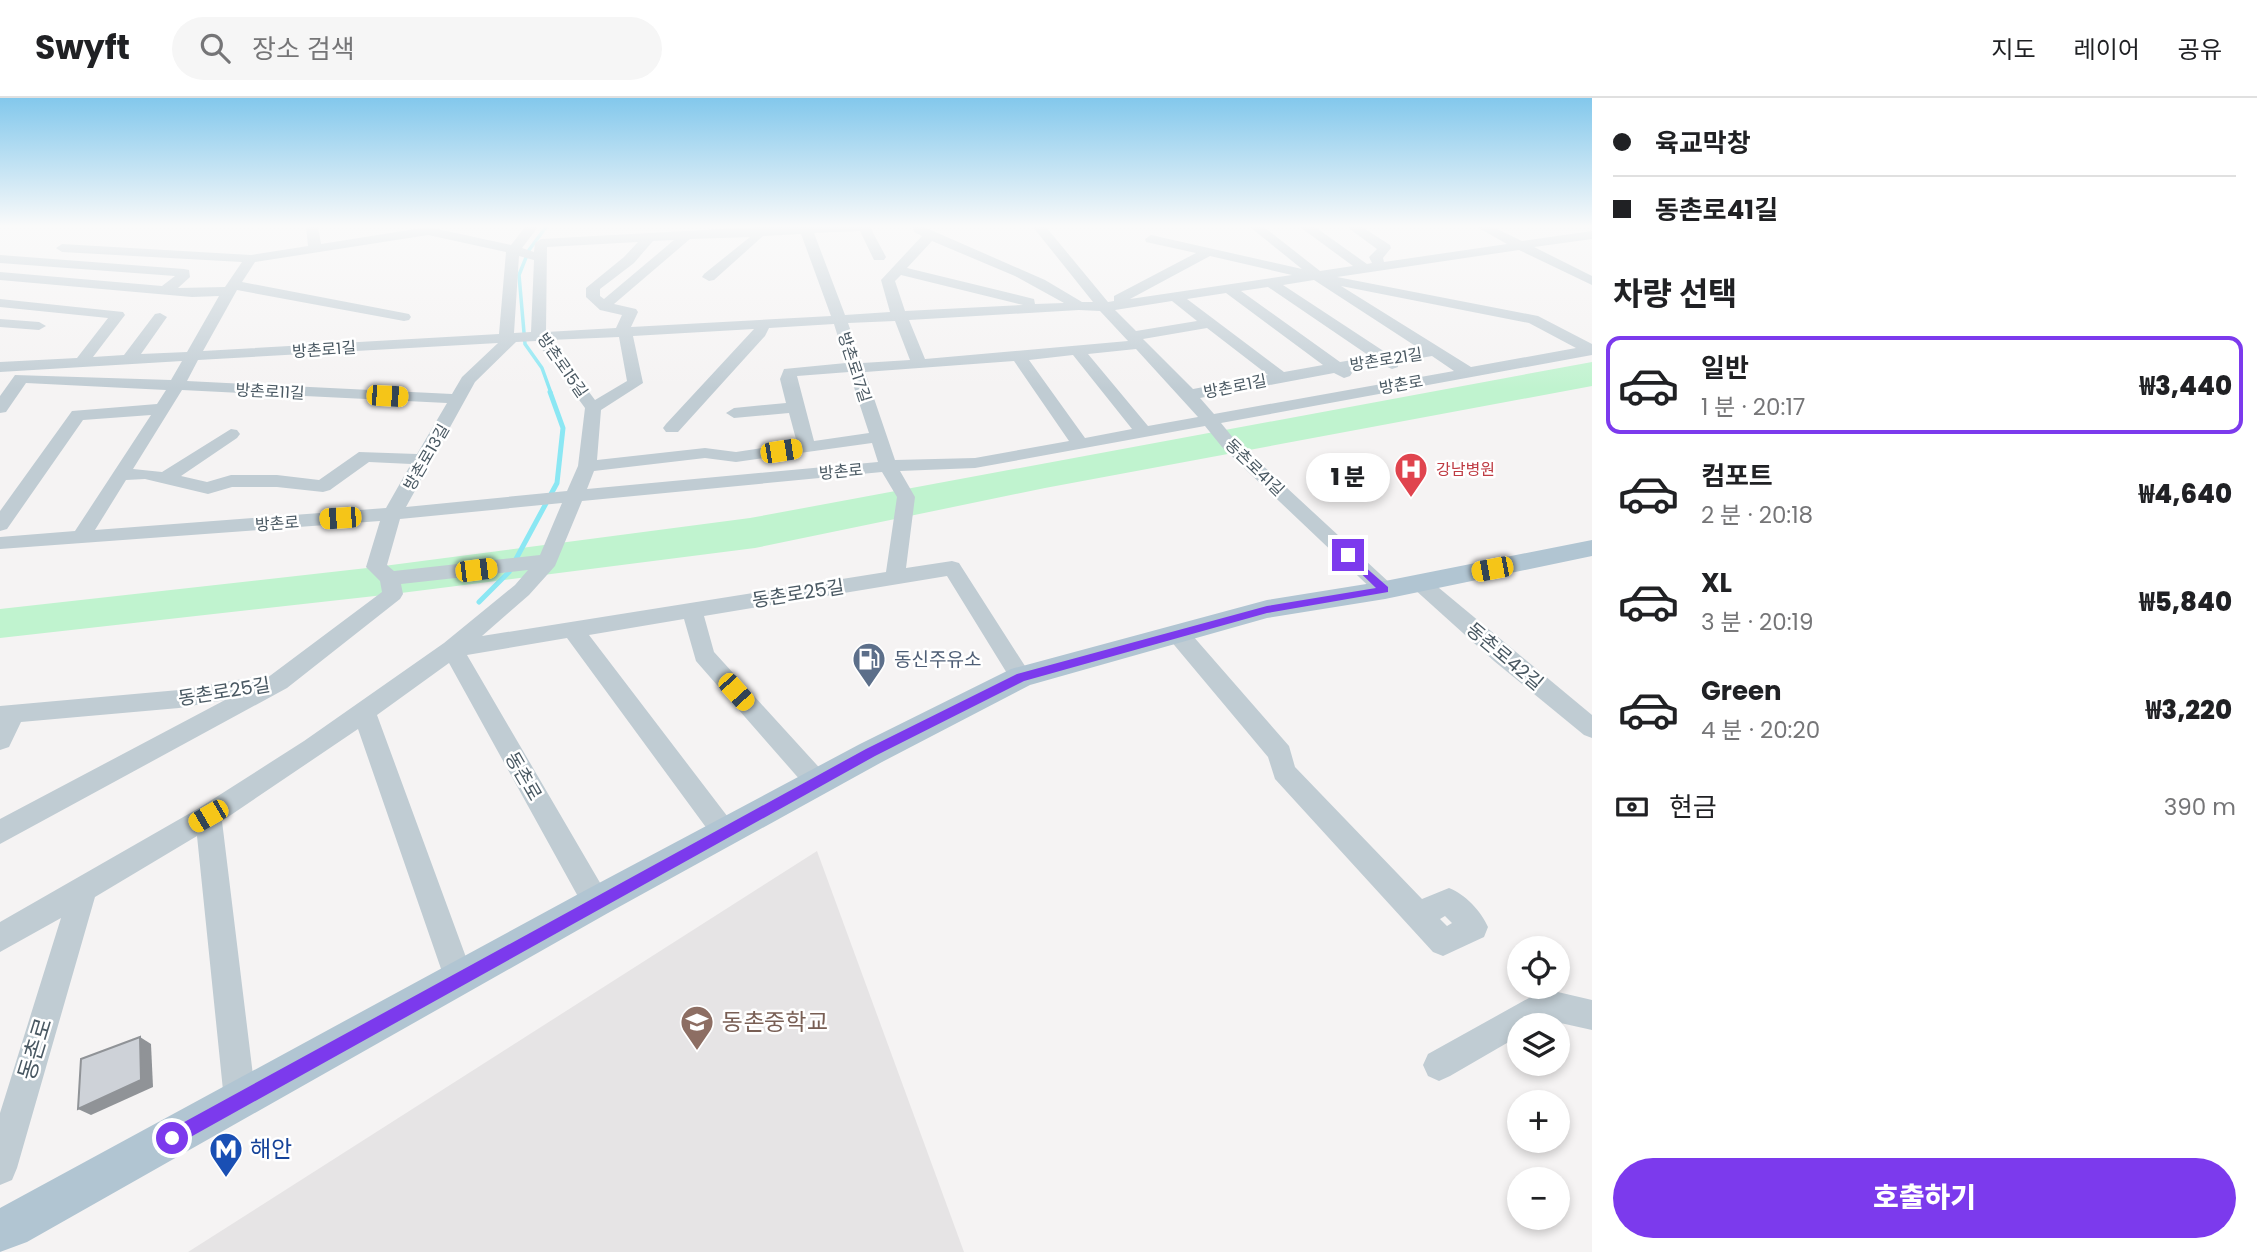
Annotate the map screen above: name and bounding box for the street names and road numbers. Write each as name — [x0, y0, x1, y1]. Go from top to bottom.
street label: 방촌로15길 — [532, 328, 593, 402]
street label: 방촌로17길 — [832, 329, 877, 405]
street label: 방촌로1길 — [291, 336, 357, 363]
street label: 방촌로21길 — [1348, 342, 1424, 377]
street label: 방촌로1길 — [1201, 369, 1269, 404]
street label: 방촌로 — [1377, 369, 1425, 400]
street label: 방촌로11길 — [235, 378, 305, 405]
street label: 방촌로13길 — [398, 420, 455, 495]
street label: 동촌로41길 — [1220, 433, 1289, 501]
street label: 방촌로 — [818, 458, 864, 485]
street label: 방촌로 — [254, 510, 300, 537]
street label: 동촌로25길 — [750, 573, 846, 614]
street label: 동촌로42길 — [1460, 616, 1549, 697]
street label: 동촌로25길 — [176, 671, 272, 712]
street label: 동촌로 — [499, 747, 548, 806]
street label: 동촌로 — [10, 1014, 60, 1084]

